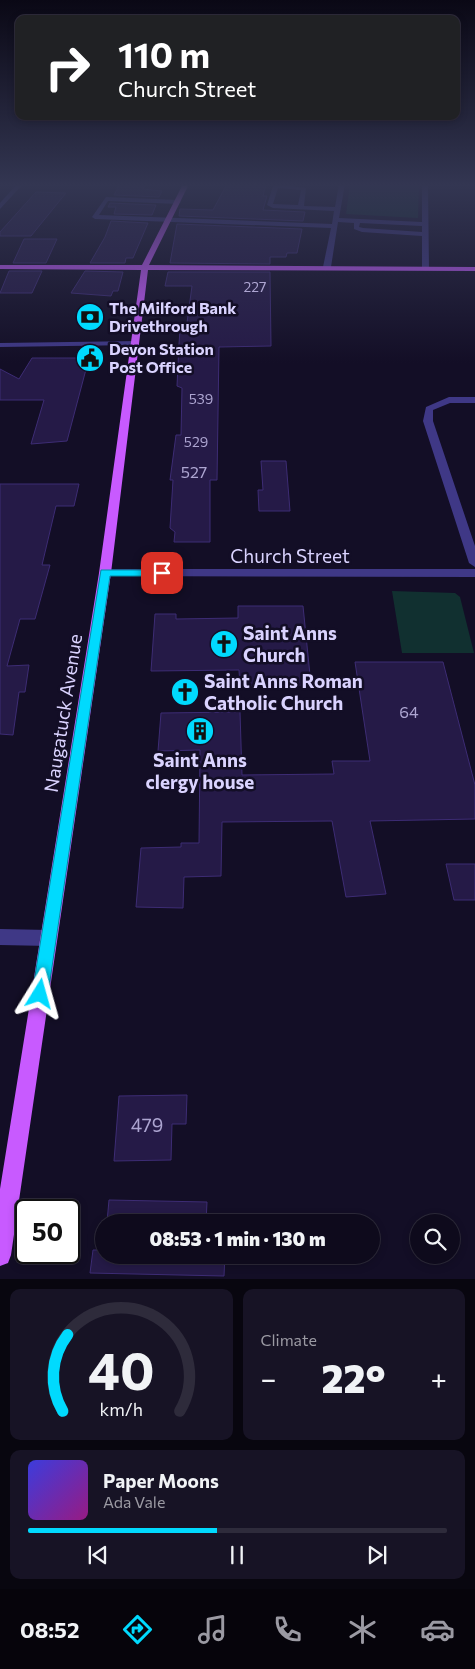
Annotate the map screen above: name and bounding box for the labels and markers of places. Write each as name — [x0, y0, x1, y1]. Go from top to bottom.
place label: The Milford Bank Drivethrough — [109, 298, 237, 335]
bank icon: The Milford Bank Drivethrough — [75, 302, 105, 332]
place label: Devon Station Post Office — [109, 339, 214, 376]
public building icon: Devon Station Post Office — [75, 343, 105, 373]
pin — [141, 552, 183, 594]
place label: Saint Anns Church — [243, 621, 337, 666]
church icon: Saint Anns Church — [209, 629, 239, 659]
place label: Saint Anns Roman Catholic Church — [204, 669, 363, 714]
church icon: Saint Anns Roman Catholic Church — [170, 677, 200, 707]
building icon: Saint Anns clergy house — [185, 716, 215, 746]
place label: Saint Anns clergy house — [146, 748, 254, 793]

